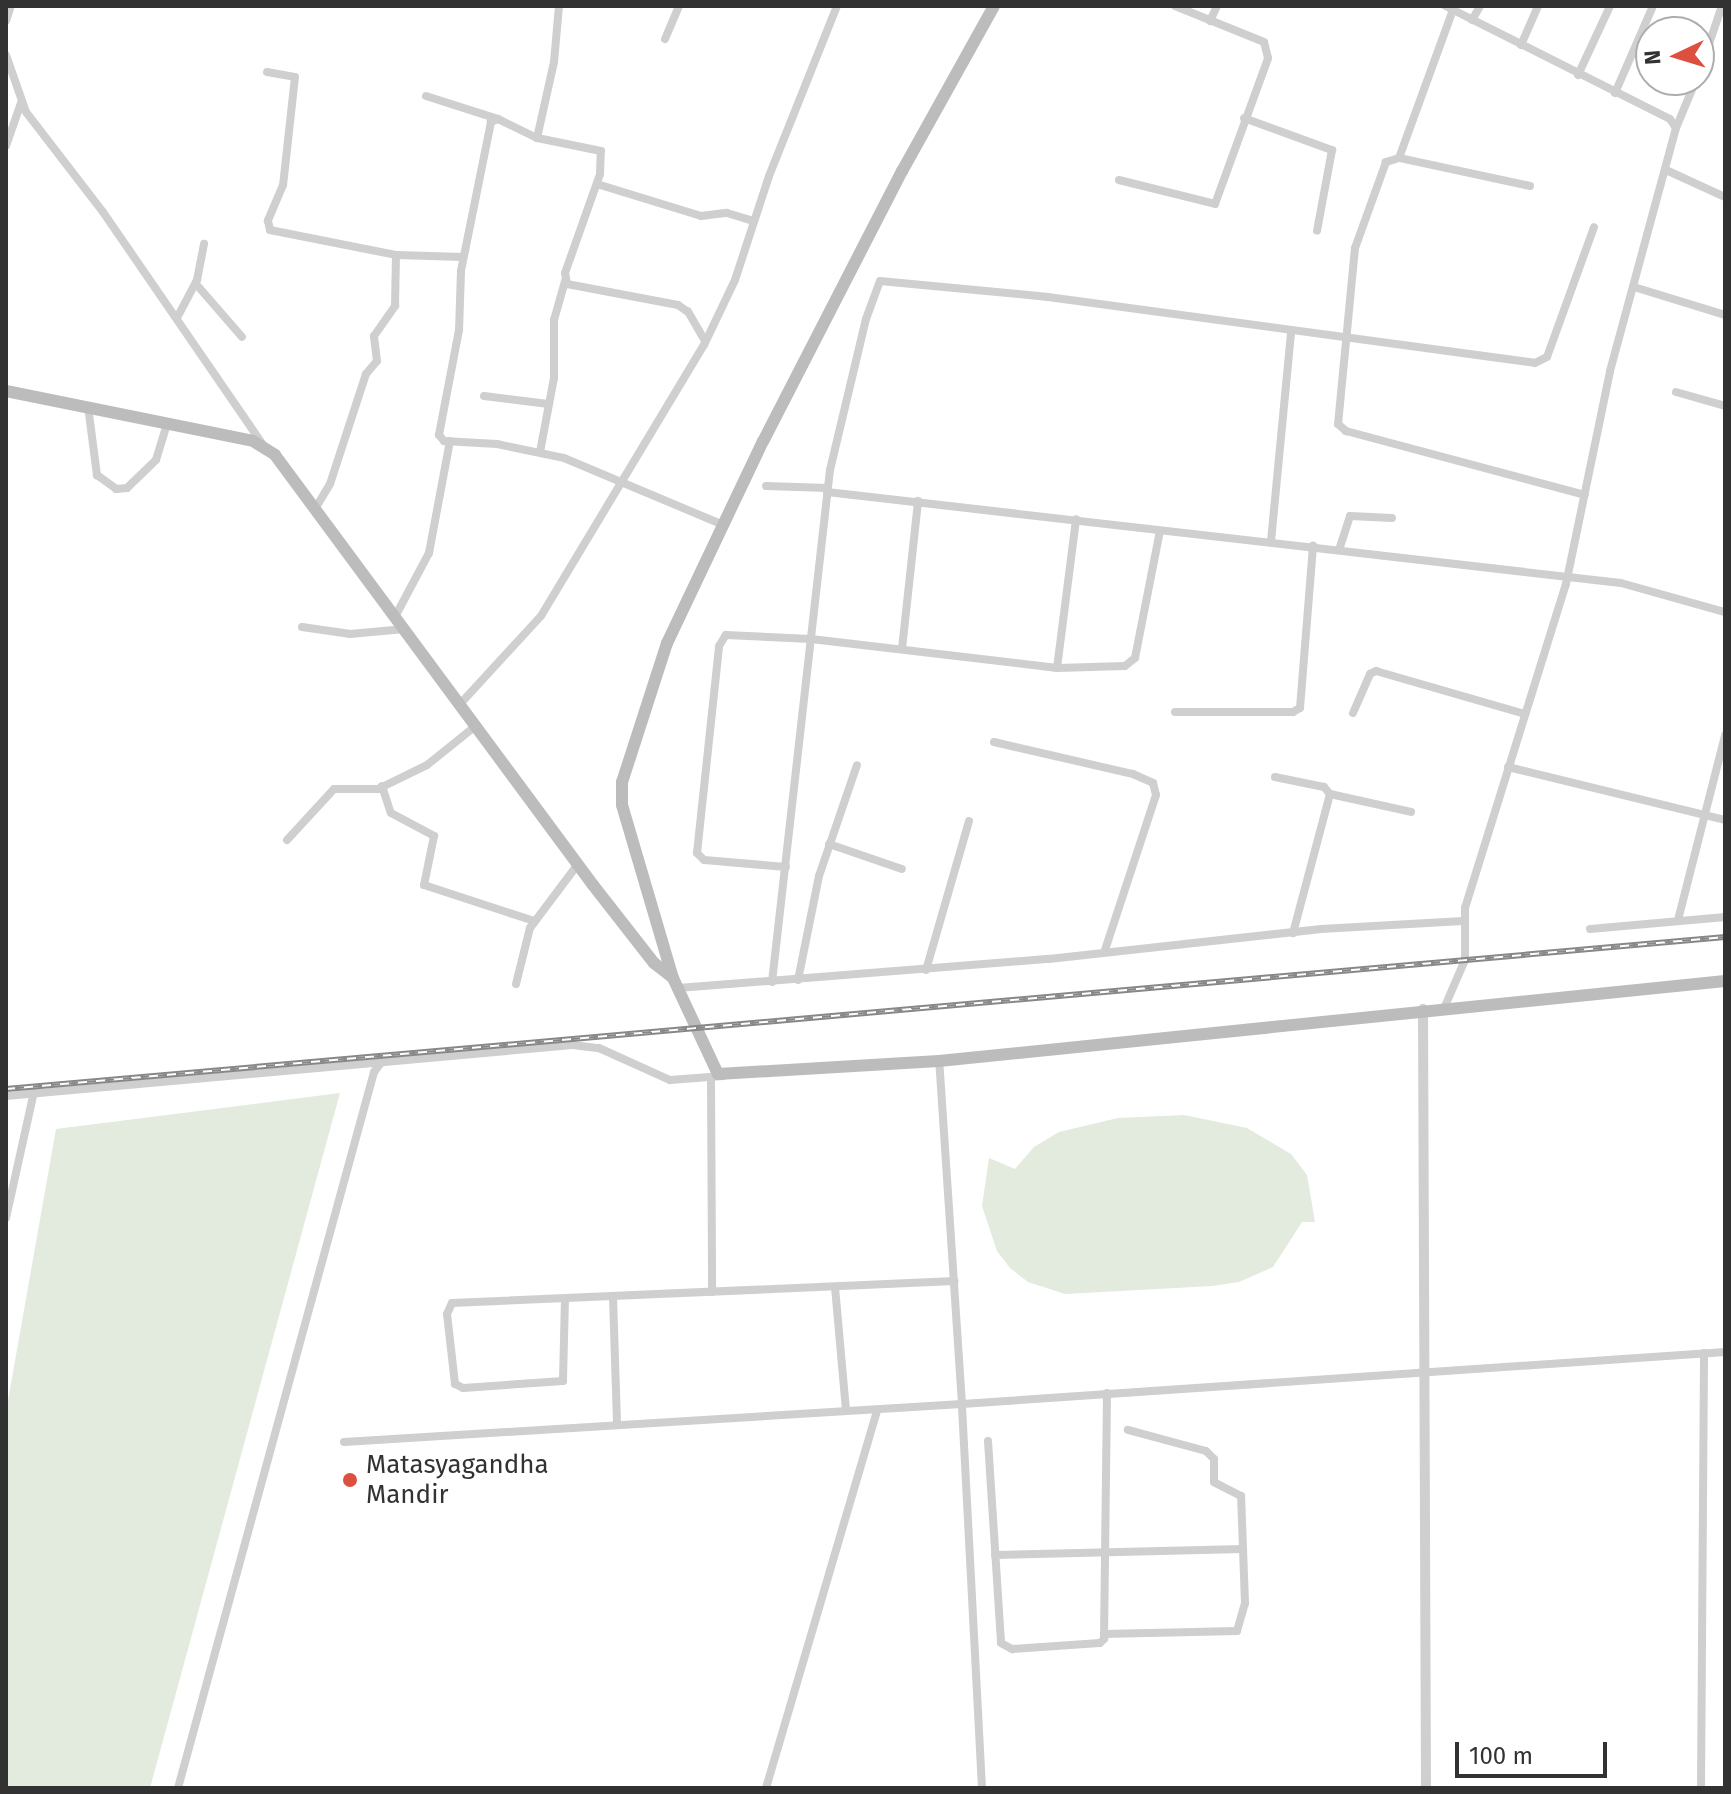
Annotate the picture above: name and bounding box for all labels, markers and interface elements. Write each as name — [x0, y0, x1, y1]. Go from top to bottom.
north arrow — [1635, 16, 1715, 96]
text: N — [1639, 49, 1667, 66]
place label: Matasyagandha Mandir — [366, 1449, 549, 1510]
marker: Matasyagandha Mandir — [341, 1471, 359, 1489]
scale bar — [1459, 1726, 1611, 1776]
text: 100 m — [1469, 1742, 1533, 1770]

